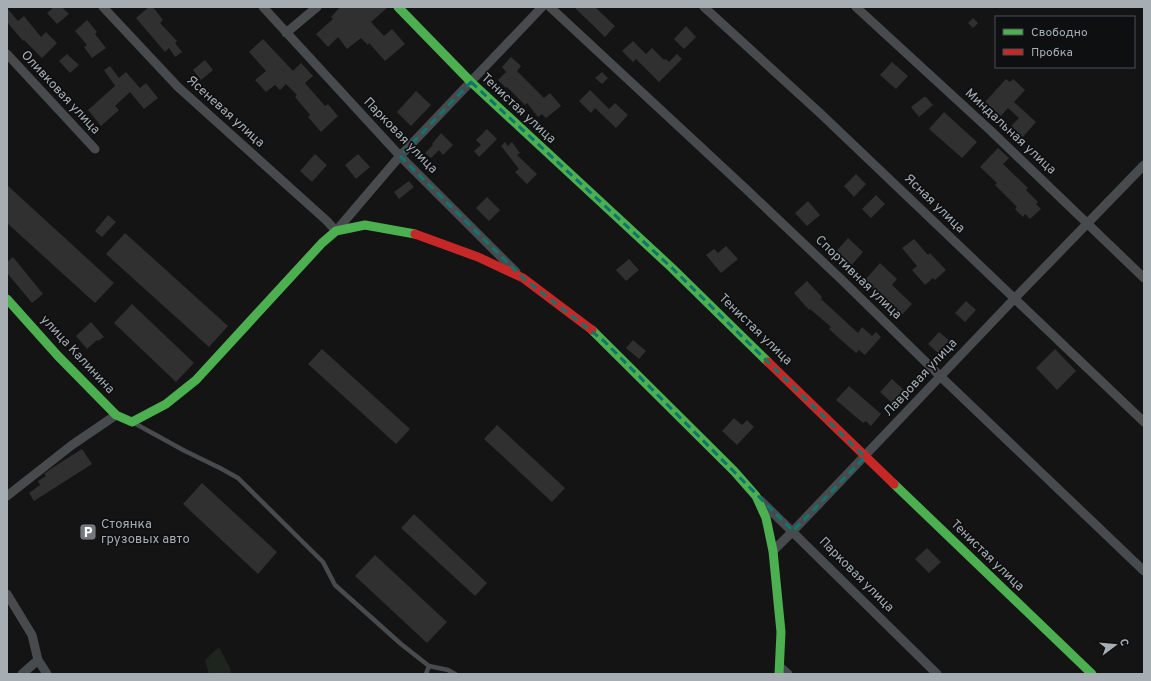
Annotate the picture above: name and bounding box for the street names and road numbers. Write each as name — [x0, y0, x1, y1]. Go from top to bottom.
street label: Оливковая улица — [17, 48, 103, 138]
street label: Тенистая улица — [477, 70, 559, 148]
street label: Ясеневая улица — [183, 73, 267, 151]
street label: Миндальная улица — [961, 86, 1059, 178]
street label: Парковая улица — [360, 95, 440, 177]
street label: Ясная улица — [900, 171, 968, 237]
street label: Спортивная улица — [811, 233, 905, 323]
street label: Тенистая улица — [715, 291, 795, 369]
street label: улица Калинина — [36, 312, 118, 398]
street label: Лавровая улица — [881, 336, 961, 420]
street label: Тенистая улица — [947, 517, 1027, 595]
street label: Парковая улица — [815, 534, 897, 616]

